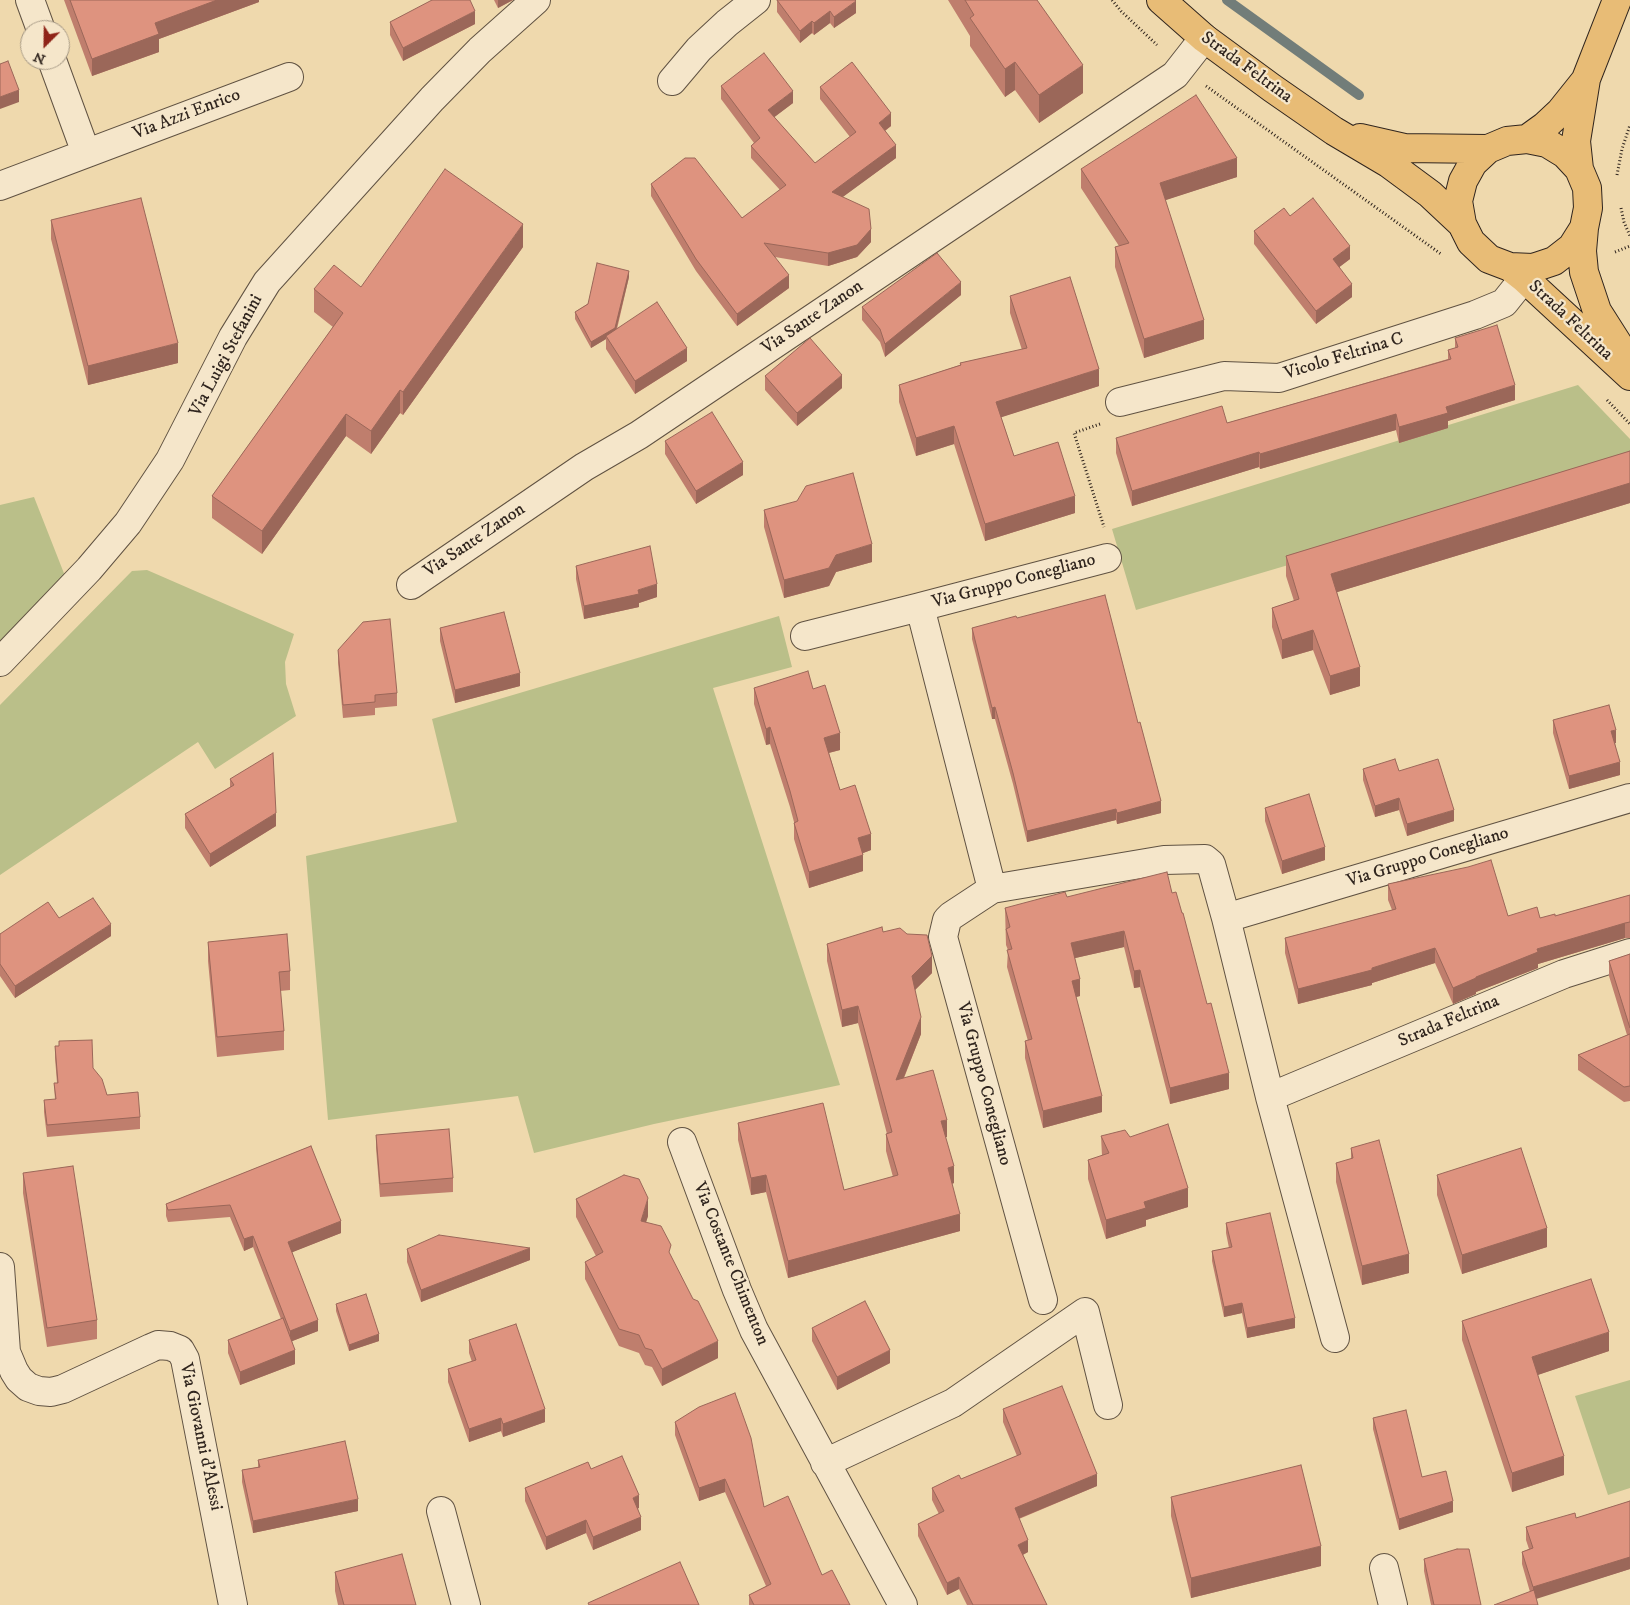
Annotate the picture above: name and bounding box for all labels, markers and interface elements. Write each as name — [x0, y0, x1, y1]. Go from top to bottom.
north arrow — [20, 20, 70, 70]
street label: Strada Feltrina — [1196, 28, 1296, 108]
text: N — [31, 47, 48, 68]
street label: Via Azzi Enrico — [130, 85, 244, 145]
street label: Via Sante Zanon — [758, 276, 868, 360]
street label: Strada Feltrina — [1523, 276, 1617, 366]
street label: Via Luigi Stefanini — [186, 291, 268, 421]
street label: Vicolo Feltrina C — [1282, 329, 1406, 385]
street label: Via Sante Zanon — [420, 499, 530, 583]
street label: Via Gruppo Conegliano — [930, 550, 1098, 614]
street label: Via Gruppo Conegliano — [1344, 823, 1512, 893]
street label: Strada Feltrina — [1395, 991, 1503, 1053]
street label: Via Gruppo Conegliano — [951, 1000, 1015, 1168]
street label: Via Costante Chimenton — [687, 1179, 773, 1349]
street label: Via Giovanni d'Alessi — [174, 1361, 226, 1513]

